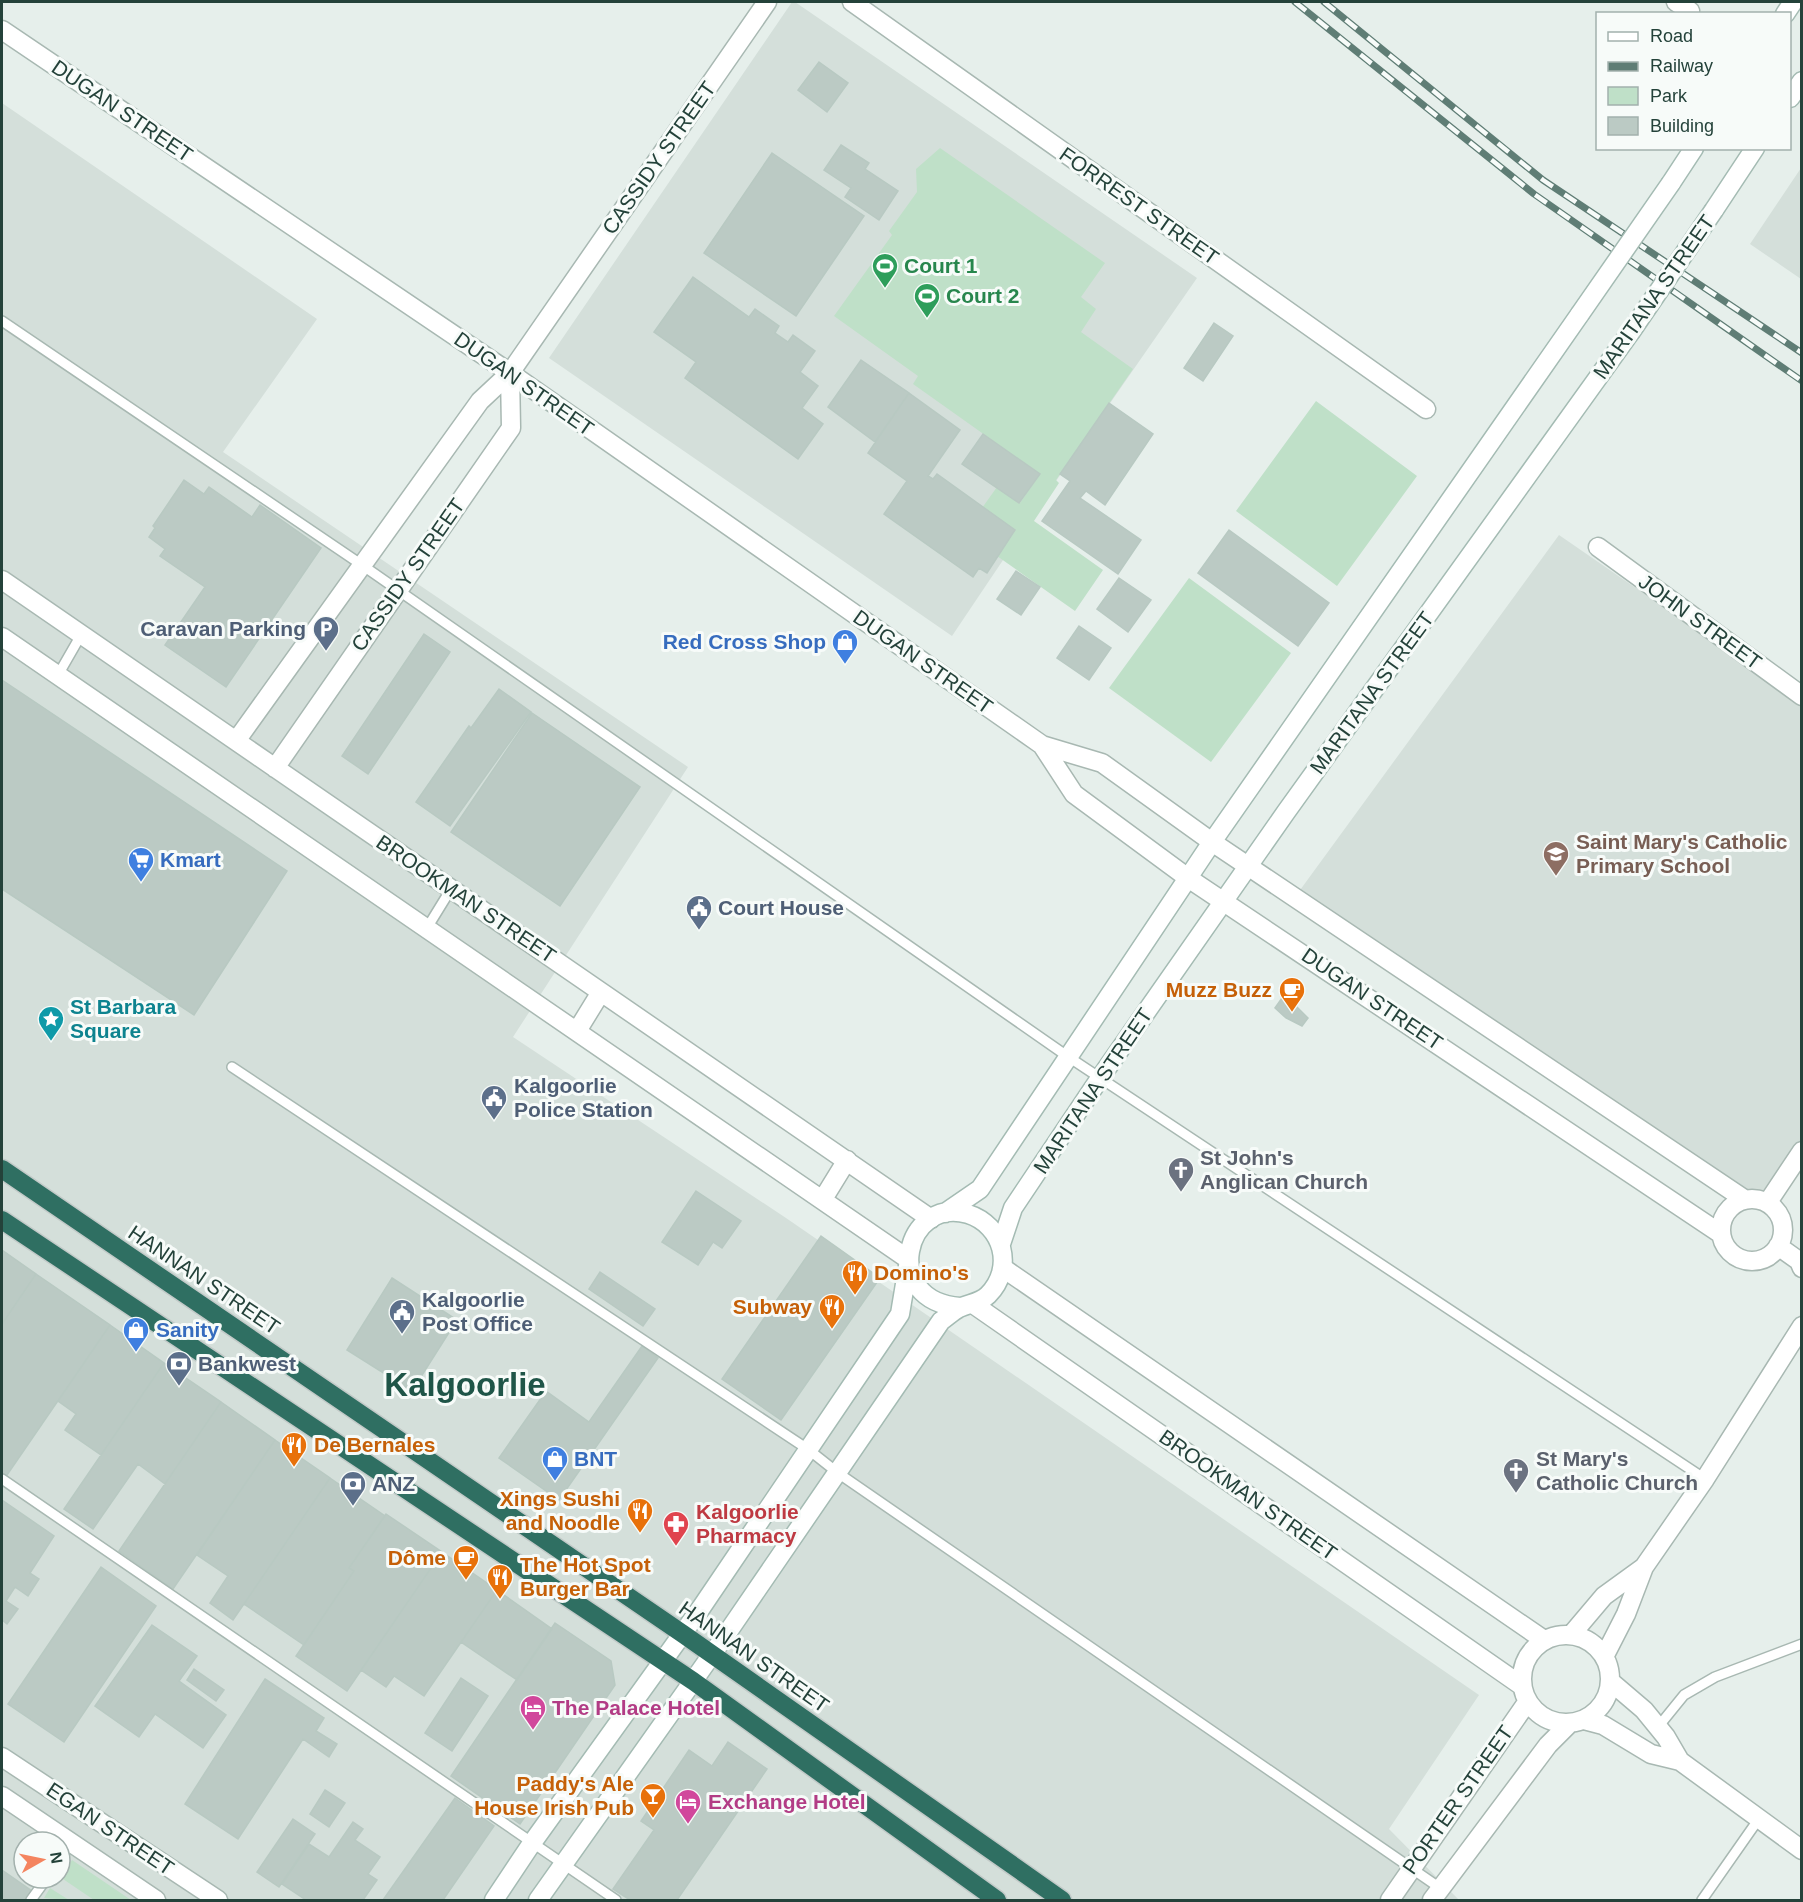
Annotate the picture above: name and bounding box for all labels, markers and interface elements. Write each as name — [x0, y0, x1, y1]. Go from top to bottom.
legend — [1596, 12, 1791, 150]
text: Road — [1650, 26, 1693, 46]
street label: DUGAN STREET — [48, 55, 197, 166]
text: Railway — [1650, 56, 1713, 76]
street label: CASSIDY STREET — [597, 77, 720, 238]
text: Park — [1650, 86, 1688, 106]
text: Building — [1650, 116, 1714, 136]
street label: FORREST STREET — [1055, 142, 1223, 269]
street label: MARITANA STREET — [1588, 210, 1719, 383]
sports icon: Court 1 — [870, 251, 900, 289]
place label: Court 1 — [904, 254, 978, 277]
sports icon: Court 2 — [912, 281, 942, 319]
place label: Court 2 — [946, 284, 1020, 307]
street label: DUGAN STREET — [450, 327, 598, 440]
street label: CASSIDY STREET — [346, 494, 469, 655]
street label: JOHN STREET — [1635, 569, 1766, 674]
street label: DUGAN STREET — [849, 605, 997, 718]
street label: MARITANA STREET — [1305, 607, 1438, 778]
parking icon: Caravan Parking — [311, 614, 341, 652]
place label: Caravan Parking — [140, 617, 306, 640]
shop icon: Red Cross Shop — [830, 627, 860, 665]
place label: Red Cross Shop — [663, 630, 826, 653]
street label: BROOKMAN STREET — [372, 830, 560, 967]
place label: Saint Mary's Catholic Primary School — [1576, 830, 1788, 877]
school or university icon: Saint Mary's Catholic Primary School — [1541, 839, 1571, 877]
supermarket icon: Kmart — [126, 845, 156, 883]
place label: Kmart — [160, 848, 221, 871]
public building icon: Court House — [684, 893, 714, 931]
place label: Court House — [718, 896, 844, 919]
street label: DUGAN STREET — [1298, 943, 1447, 1054]
cafe icon: Muzz Buzz — [1277, 975, 1307, 1013]
place label: Muzz Buzz — [1166, 978, 1272, 1001]
place label: St Barbara Square — [70, 995, 177, 1042]
place icon: St Barbara Square — [36, 1004, 66, 1042]
street label: MARITANA STREET — [1029, 1004, 1157, 1178]
place label: Kalgoorlie Police Station — [514, 1074, 653, 1121]
public building icon: Kalgoorlie Police Station — [479, 1083, 509, 1121]
place label: St John's Anglican Church — [1200, 1146, 1368, 1193]
church icon: St John's Anglican Church — [1166, 1155, 1196, 1193]
street label: HANNAN STREET — [124, 1220, 284, 1339]
restaurant icon: Domino's — [840, 1258, 870, 1296]
place label: Domino's — [874, 1261, 969, 1284]
place label: Kalgoorlie Post Office — [422, 1288, 533, 1335]
restaurant icon: Subway — [817, 1292, 847, 1330]
place label: Subway — [733, 1295, 812, 1318]
public building icon: Kalgoorlie Post Office — [387, 1297, 417, 1335]
shop icon: Sanity — [121, 1315, 151, 1353]
place label: Sanity — [156, 1318, 219, 1341]
bank icon: Bankwest — [164, 1349, 194, 1387]
place label: Bankwest — [198, 1352, 296, 1375]
district label: Kalgoorlie — [384, 1366, 546, 1403]
street label: BROOKMAN STREET — [1155, 1425, 1342, 1565]
restaurant icon: De Bernales — [279, 1430, 309, 1468]
place label: De Bernales — [314, 1433, 435, 1456]
shop icon: BNT — [540, 1444, 570, 1482]
place label: BNT — [574, 1447, 617, 1470]
place label: St Mary's Catholic Church — [1536, 1447, 1698, 1494]
church icon: St Mary's Catholic Church — [1501, 1456, 1531, 1494]
bank icon: ANZ — [338, 1469, 368, 1507]
place label: ANZ — [372, 1472, 415, 1495]
place label: Xings Sushi and Noodle — [500, 1487, 620, 1534]
restaurant icon: Xings Sushi and Noodle — [625, 1496, 655, 1534]
place label: Kalgoorlie Pharmacy — [696, 1500, 799, 1547]
pharmacy icon: Kalgoorlie Pharmacy — [661, 1509, 691, 1547]
cafe icon: Dôme — [451, 1543, 481, 1581]
place label: Dôme — [388, 1546, 446, 1569]
place label: The Hot Spot Burger Bar — [520, 1553, 651, 1600]
restaurant icon: The Hot Spot Burger Bar — [485, 1562, 515, 1600]
street label: HANNAN STREET — [675, 1596, 834, 1717]
hotel icon: The Palace Hotel — [518, 1693, 548, 1731]
place label: The Palace Hotel — [552, 1696, 720, 1719]
street label: PORTER STREET — [1398, 1721, 1518, 1878]
place label: Paddy's Ale House Irish Pub — [474, 1772, 634, 1819]
street label: EGAN STREET — [42, 1777, 178, 1881]
bar icon: Paddy's Ale House Irish Pub — [638, 1781, 668, 1819]
hotel icon: Exchange Hotel — [673, 1787, 703, 1825]
place label: Exchange Hotel — [708, 1790, 866, 1813]
north arrow — [12, 1830, 72, 1890]

